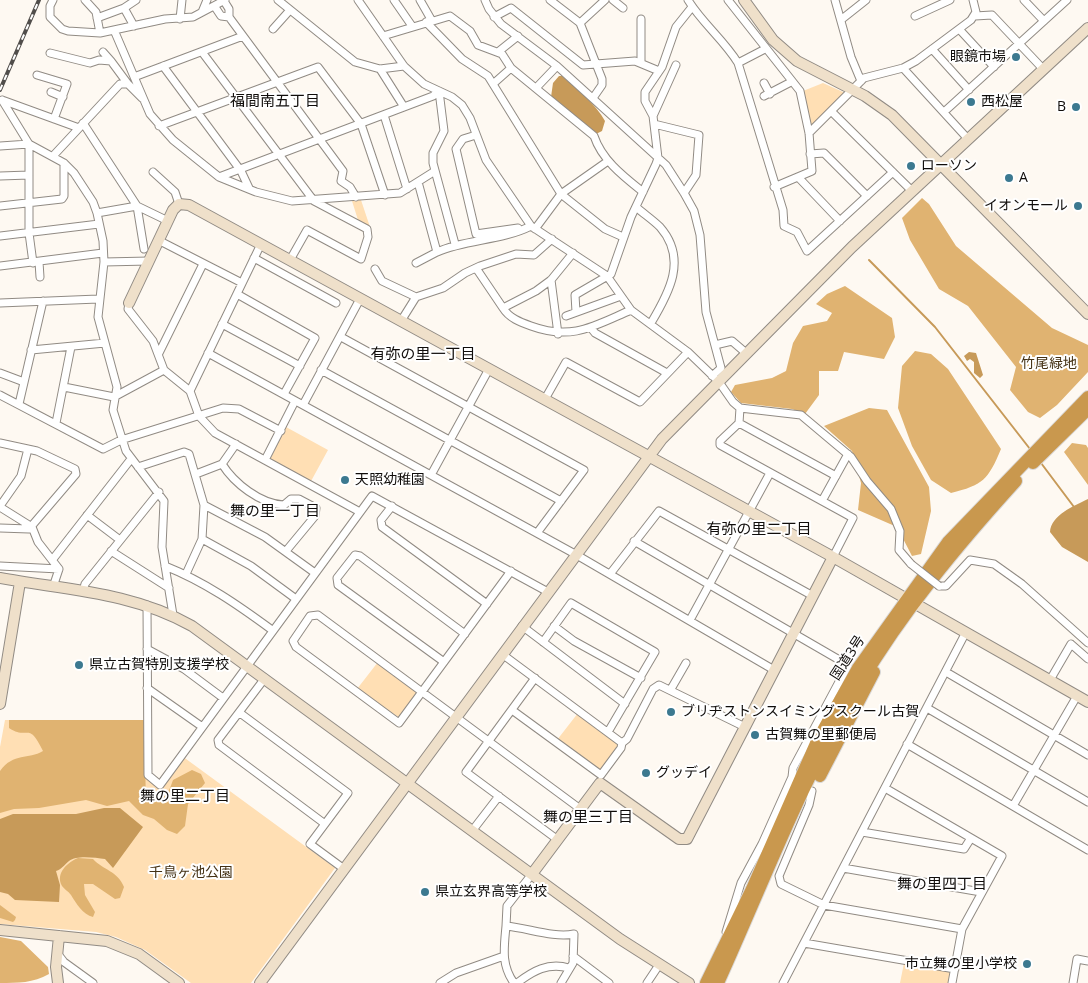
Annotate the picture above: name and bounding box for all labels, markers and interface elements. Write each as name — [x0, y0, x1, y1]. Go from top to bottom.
place label: 眼鏡市場 — [950, 49, 1006, 65]
marker: 眼鏡市場 — [1010, 51, 1022, 63]
district label: 福間南五丁目 — [230, 93, 320, 111]
place label: 西松屋 — [981, 94, 1023, 110]
marker: 西松屋 — [965, 96, 977, 108]
place label: B — [1057, 99, 1066, 115]
marker: B — [1070, 101, 1082, 113]
place label: ローソン — [921, 158, 977, 174]
marker: ローソン — [905, 160, 917, 172]
place label: A — [1019, 170, 1028, 186]
marker: A — [1003, 172, 1015, 184]
place label: イオンモール — [984, 198, 1068, 214]
marker: イオンモール — [1072, 200, 1084, 212]
district label: 有弥の里一丁目 — [371, 346, 475, 364]
park label: 竹尾緑地 — [1021, 356, 1077, 372]
place label: 天照幼稚園 — [355, 472, 425, 488]
marker: 天照幼稚園 — [339, 474, 351, 486]
district label: 舞の里一丁目 — [230, 503, 320, 521]
district label: 有弥の里二丁目 — [707, 521, 811, 539]
street label: 国道3号 — [827, 632, 869, 684]
place label: 県立古賀特別支援学校 — [89, 657, 229, 673]
marker: 県立古賀特別支援学校 — [73, 659, 85, 671]
place label: ブリヂストンスイミングスクール古賀 — [681, 704, 919, 720]
marker: ブリヂストンスイミングスクール古賀 — [665, 706, 677, 718]
place label: 古賀舞の里郵便局 — [765, 727, 877, 743]
marker: 古賀舞の里郵便局 — [749, 729, 761, 741]
place label: グッデイ — [656, 765, 712, 781]
marker: グッデイ — [640, 767, 652, 779]
district label: 舞の里二丁目 — [140, 788, 230, 806]
district label: 舞の里三丁目 — [543, 809, 633, 827]
park label: 千鳥ヶ池公園 — [149, 865, 233, 881]
district label: 舞の里四丁目 — [897, 876, 987, 894]
place label: 県立玄界高等学校 — [435, 884, 547, 900]
marker: 県立玄界高等学校 — [419, 886, 431, 898]
place label: 市立舞の里小学校 — [905, 956, 1017, 972]
marker: 市立舞の里小学校 — [1021, 958, 1033, 970]

